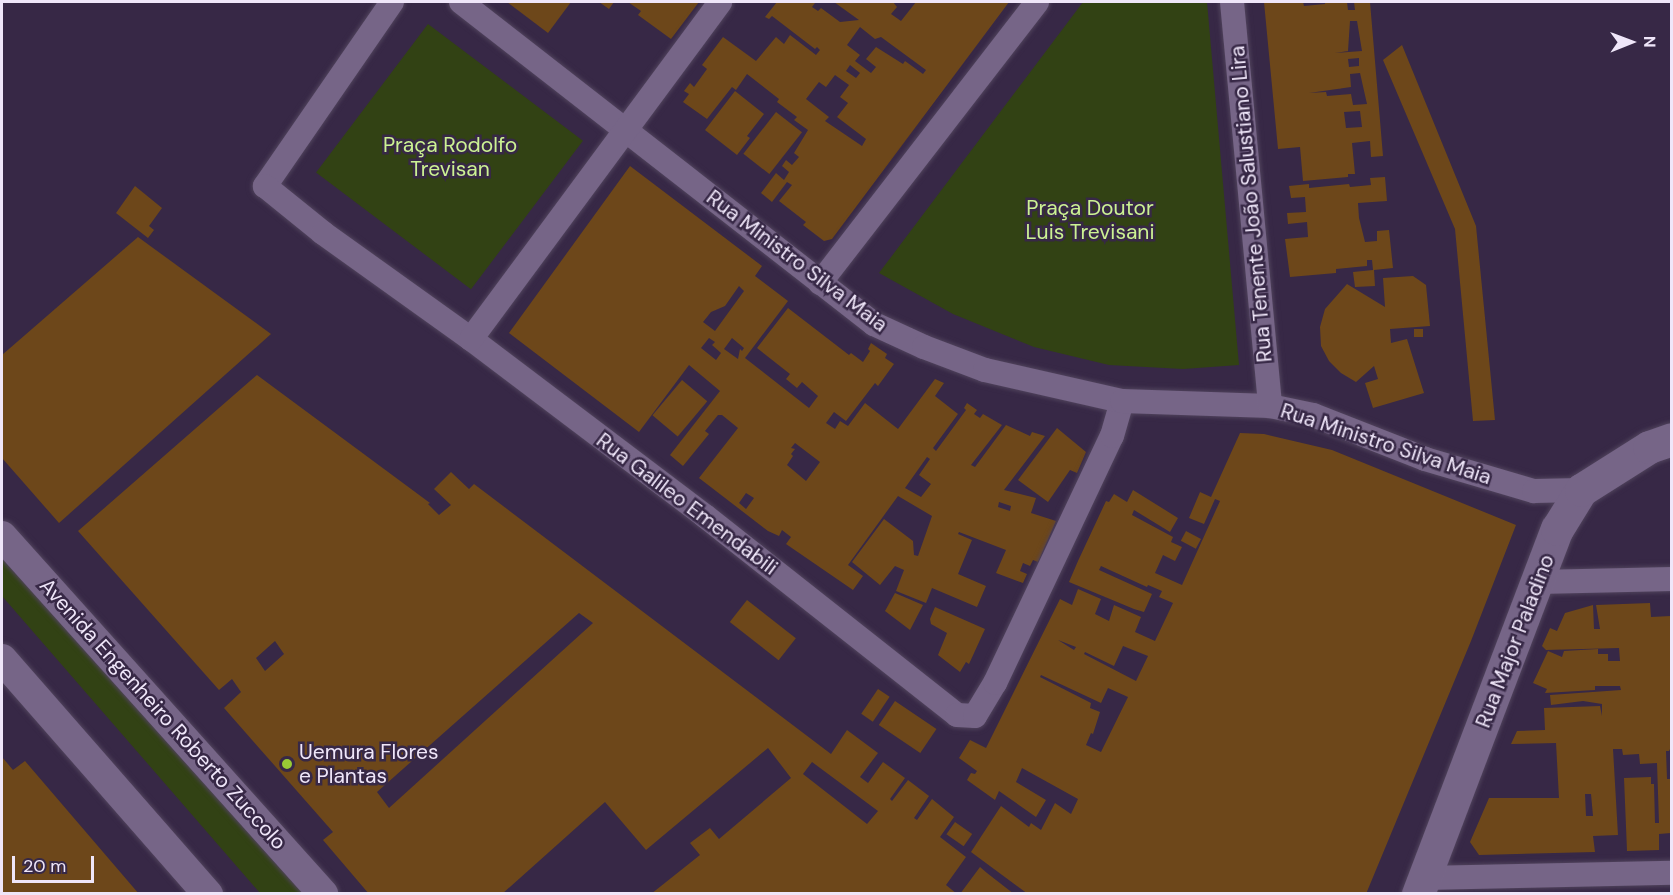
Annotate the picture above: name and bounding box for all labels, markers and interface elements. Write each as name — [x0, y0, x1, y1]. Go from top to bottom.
north arrow — [1601, 12, 1661, 72]
text: N — [1639, 36, 1660, 48]
street label: Rua Tenente João Salustiano Lira — [1225, 45, 1277, 363]
park label: Praça Rodolfo Trevisan — [383, 132, 517, 182]
street label: Rua Ministro Silva Maia — [702, 185, 892, 337]
park label: Praça Doutor Luis Trevisani — [1026, 195, 1154, 245]
street label: Rua Ministro Silva Maia — [1277, 398, 1495, 490]
street label: Rua Galileo Emendabili — [591, 428, 783, 580]
street label: Rua Major Paladino — [1470, 551, 1560, 731]
street label: Avenida Engenheiro Roberto Zuccolo — [34, 573, 292, 855]
place label: Uemura Flores e Plantas — [299, 739, 438, 789]
marker: Uemura Flores e Plantas — [280, 757, 294, 771]
scale bar — [15, 844, 98, 882]
text: 20 m — [23, 854, 66, 878]

